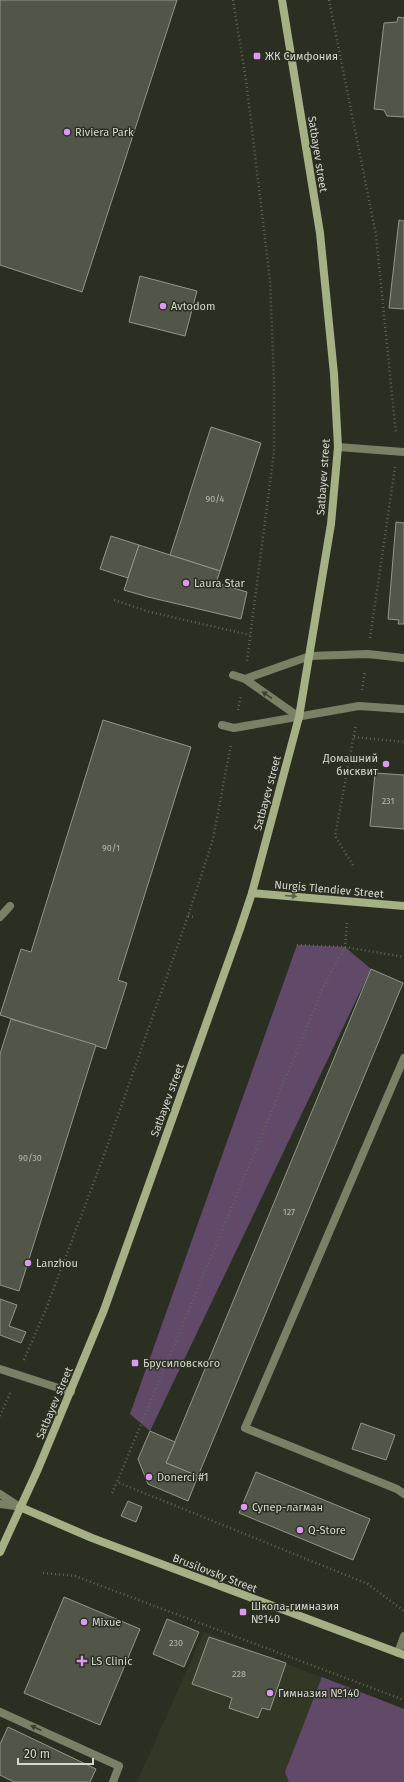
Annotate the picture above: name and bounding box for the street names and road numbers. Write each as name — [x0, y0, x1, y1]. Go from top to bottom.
street label: Satbayev street — [305, 115, 330, 193]
street label: Satbayev street — [314, 438, 333, 516]
street label: Satbayev street — [251, 754, 284, 832]
street label: Nurgis Tlendiev Street — [274, 878, 384, 901]
street label: Satbayev street — [148, 1062, 187, 1138]
street label: Satbayev street — [33, 1365, 75, 1441]
street label: Brusilovsky Street — [171, 1551, 259, 1596]

